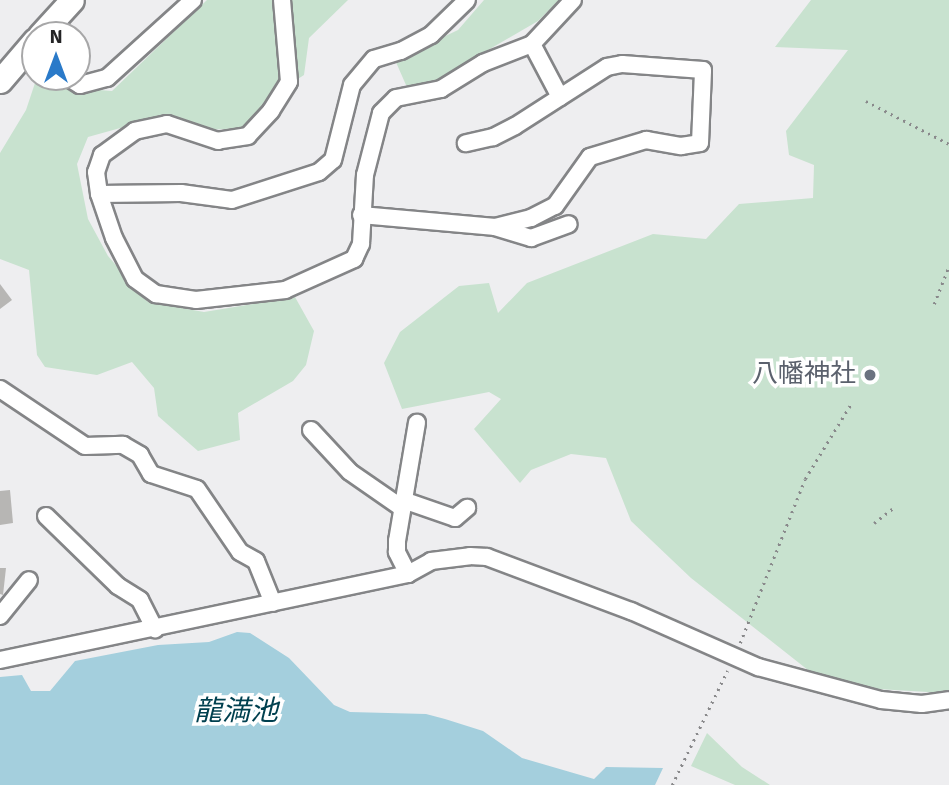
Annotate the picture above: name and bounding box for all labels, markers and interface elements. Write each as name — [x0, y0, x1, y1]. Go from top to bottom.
north arrow — [21, 21, 91, 91]
text: N — [49, 25, 63, 49]
place label: 八幡神社 — [752, 359, 856, 391]
marker: 八幡神社 — [862, 367, 878, 383]
water label: 龍満池 — [194, 694, 278, 728]

